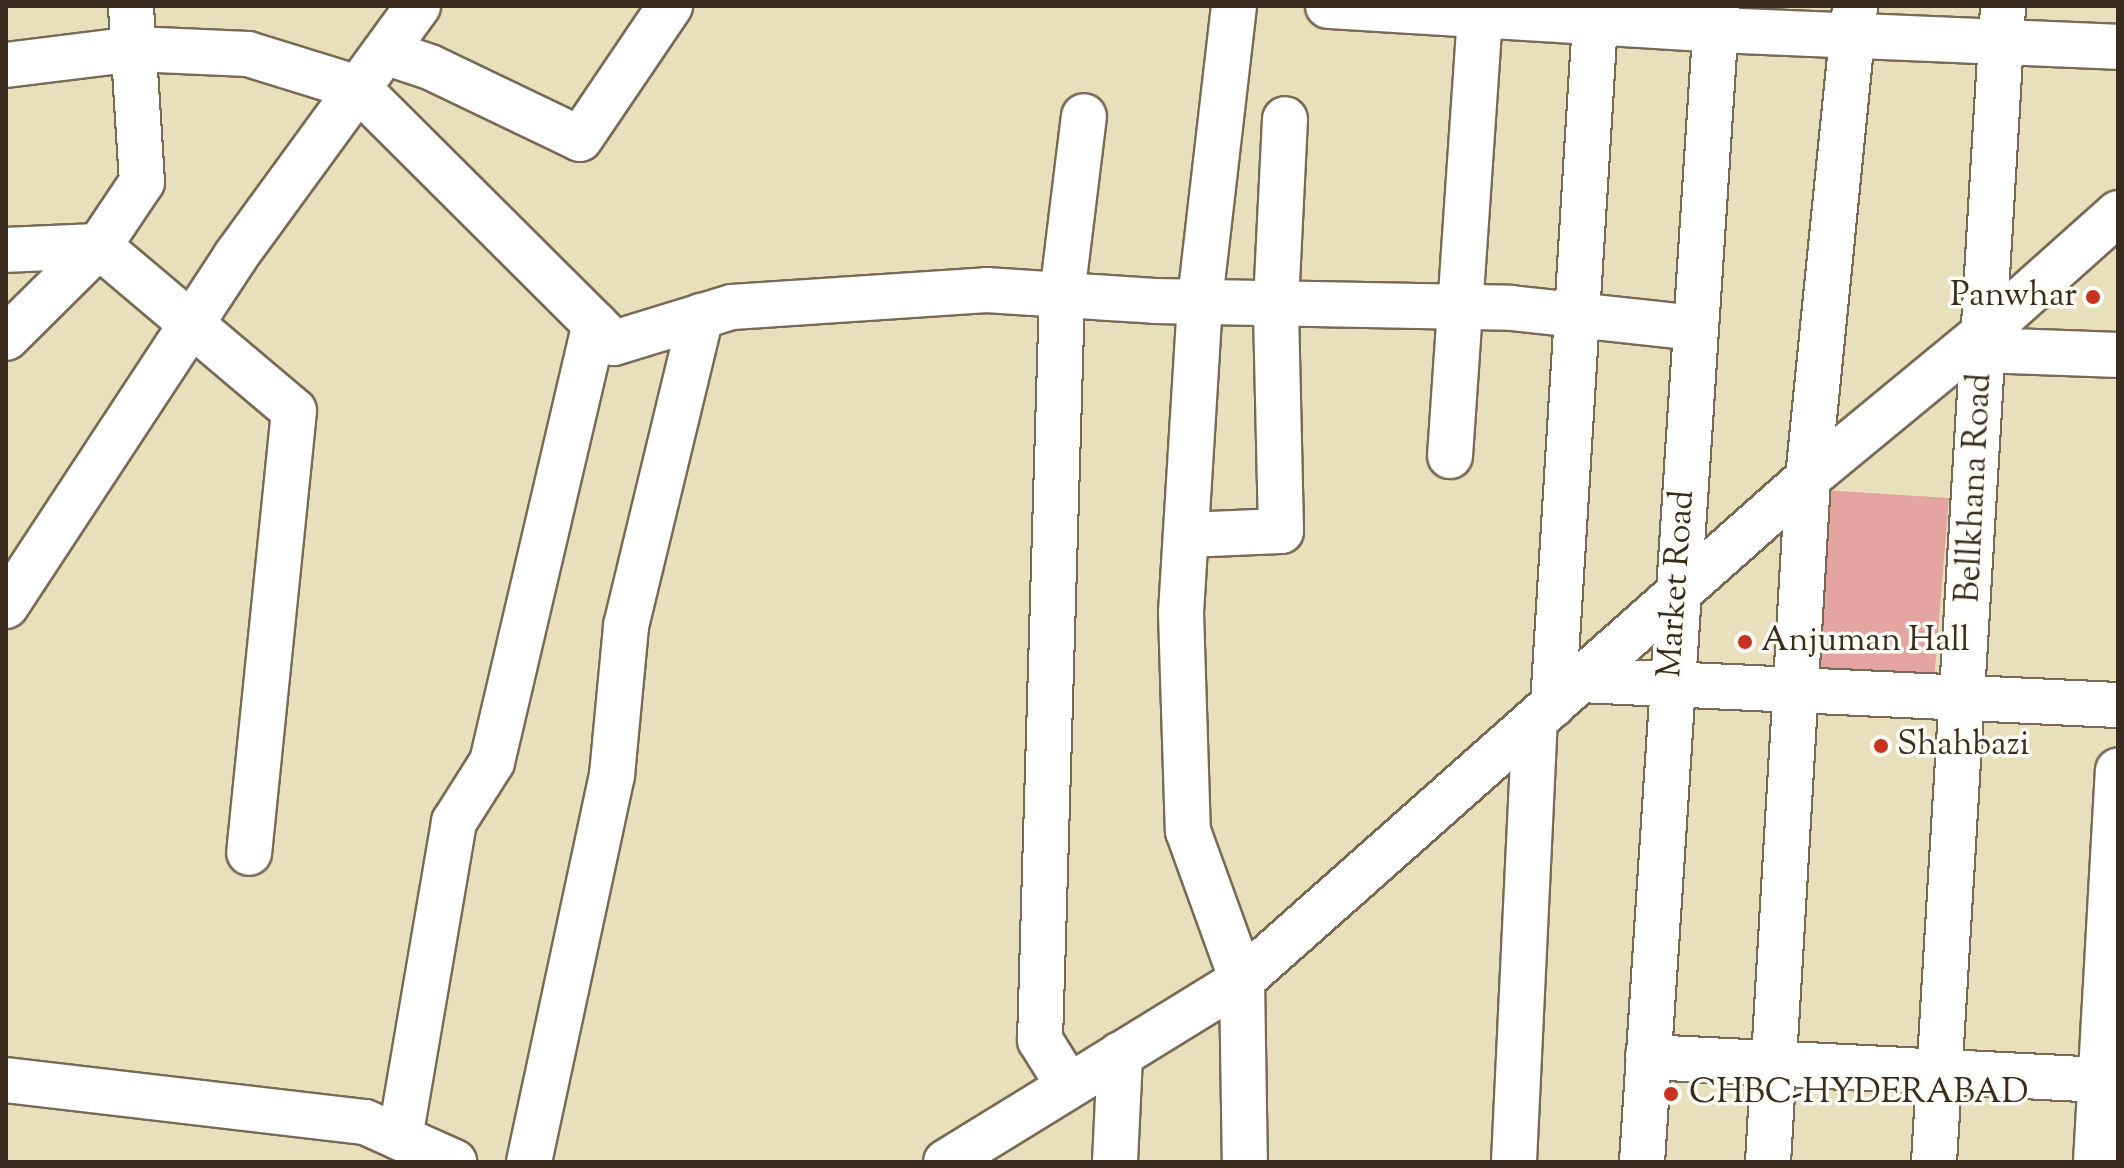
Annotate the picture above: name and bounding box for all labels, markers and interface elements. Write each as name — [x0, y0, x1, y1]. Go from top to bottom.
place label: Panwhar — [1950, 277, 2077, 317]
marker: Panwhar — [2084, 288, 2102, 306]
street label: Bellkhana Road — [1949, 372, 2001, 604]
street label: Market Road — [1650, 489, 1704, 679]
place label: Anjuman Hall — [1761, 622, 1970, 662]
marker: Anjuman Hall — [1736, 633, 1754, 651]
place label: Shahbazi — [1897, 726, 2029, 766]
marker: Shahbazi — [1872, 737, 1890, 755]
place label: CHBC-HYDERABAD — [1689, 1074, 2028, 1114]
marker: CHBC-HYDERABAD — [1660, 1083, 1682, 1105]

